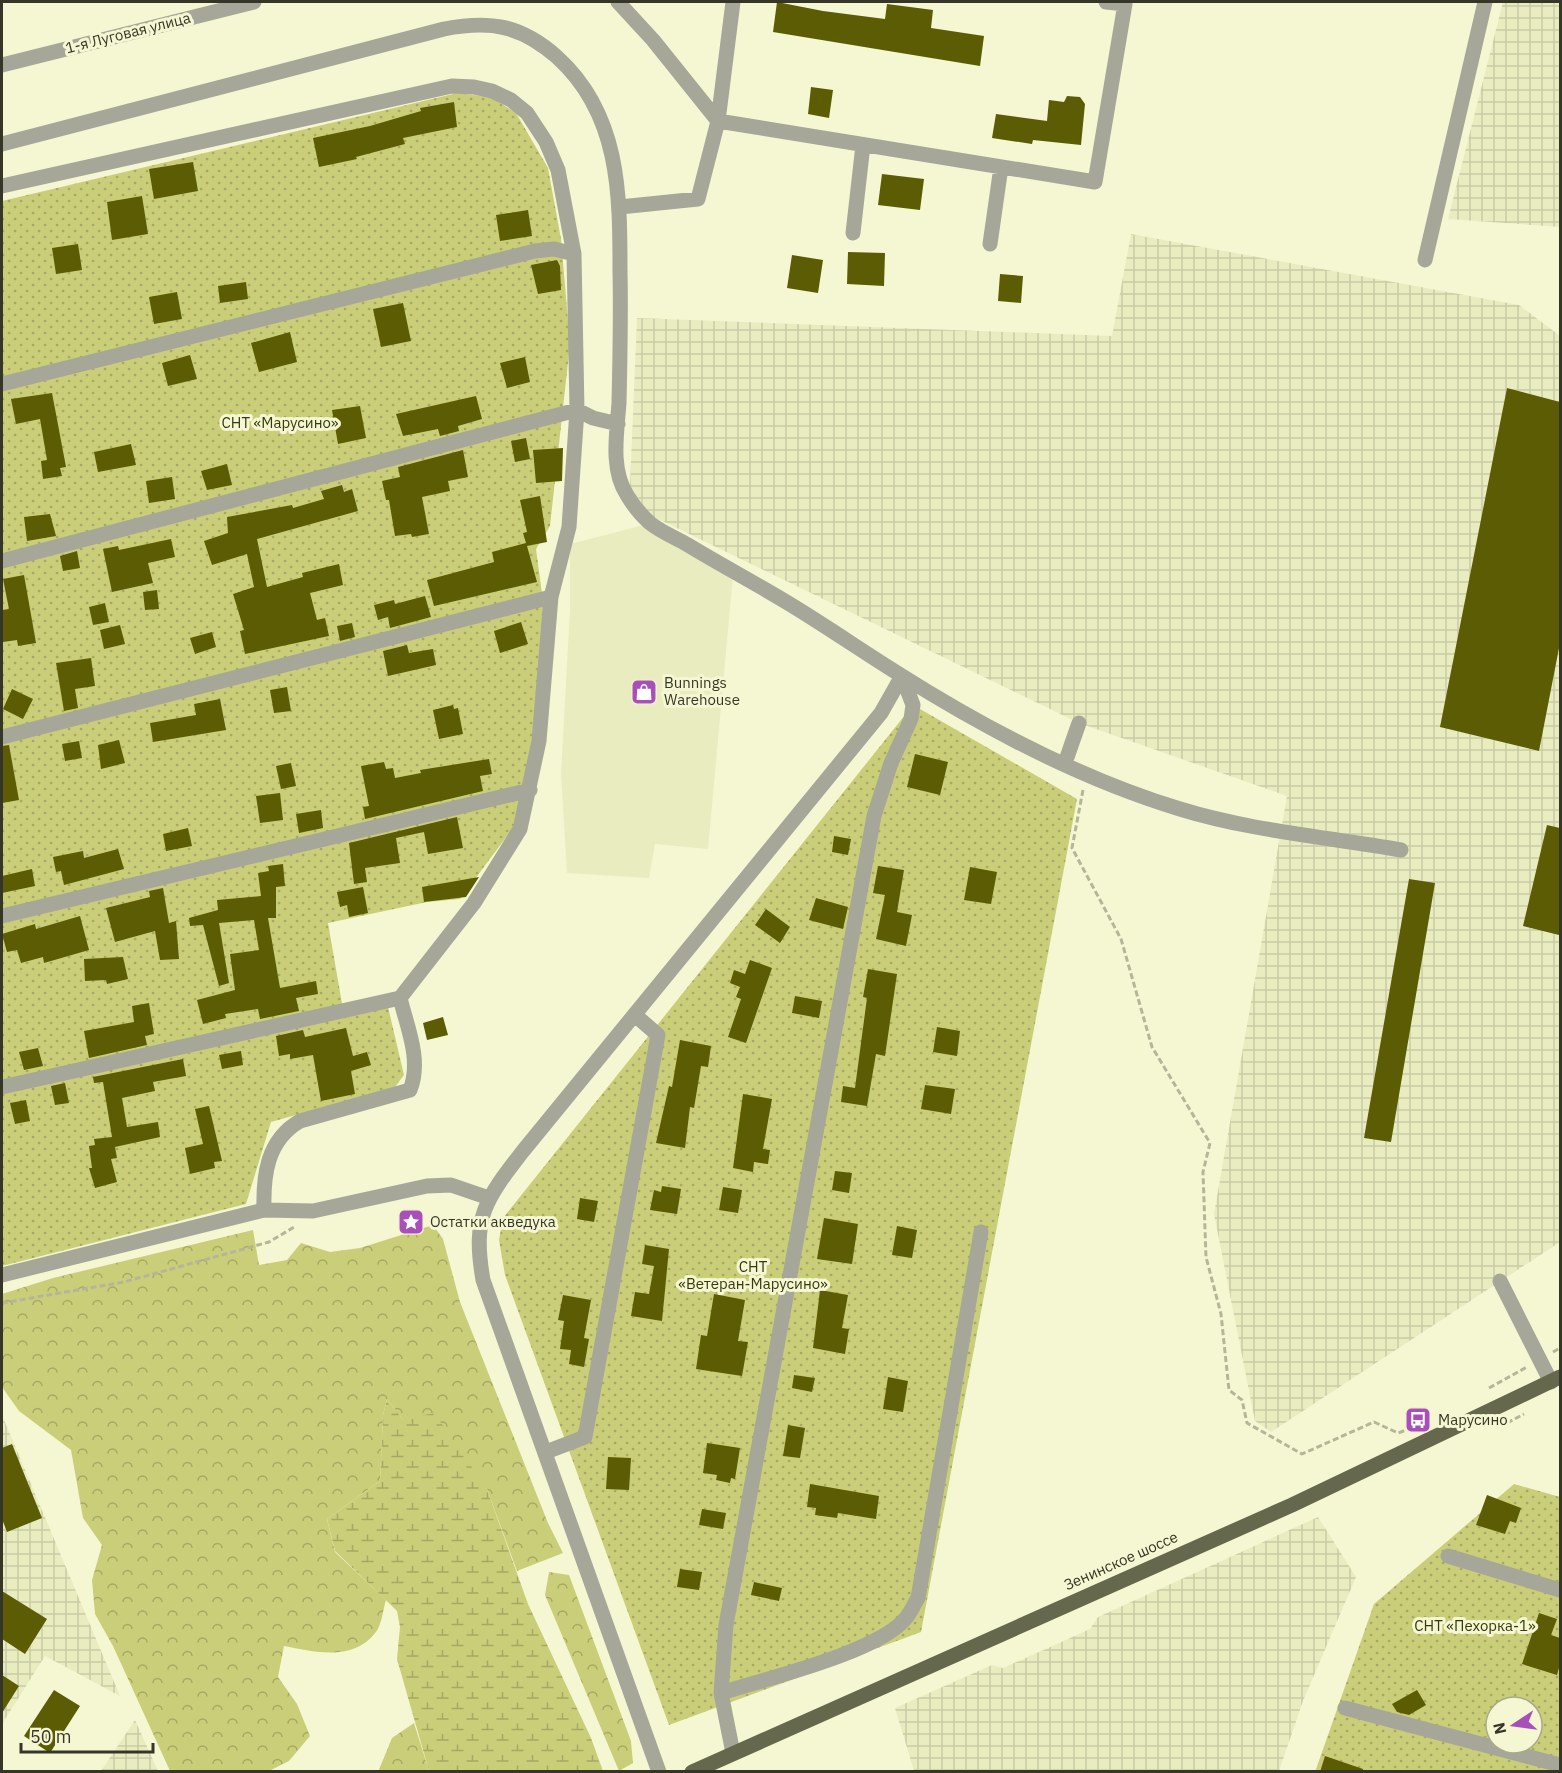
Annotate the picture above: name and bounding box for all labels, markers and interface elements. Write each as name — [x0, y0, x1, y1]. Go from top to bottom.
street label: 1-я Луговая улица — [63, 8, 192, 57]
park label: СНТ «Марусино» — [222, 413, 339, 432]
place label: Bunnings Warehouse — [664, 673, 740, 709]
shop icon: Bunnings Warehouse — [629, 677, 659, 707]
place icon: Остатки акведука — [396, 1207, 426, 1237]
place label: Остатки акведука — [430, 1212, 556, 1231]
park label: СНТ «Ветеран-Марусино» — [678, 1257, 828, 1293]
bus stop icon: Марусино — [1403, 1405, 1433, 1435]
place label: Марусино — [1438, 1410, 1508, 1429]
street label: Зенинское шоссе — [1061, 1527, 1181, 1594]
park label: СНТ «Пехорка-1» — [1414, 1616, 1536, 1635]
north arrow — [1484, 1695, 1544, 1755]
scale bar — [21, 1716, 153, 1754]
text: N — [1488, 1720, 1510, 1736]
text: 50 m — [30, 1725, 72, 1748]

